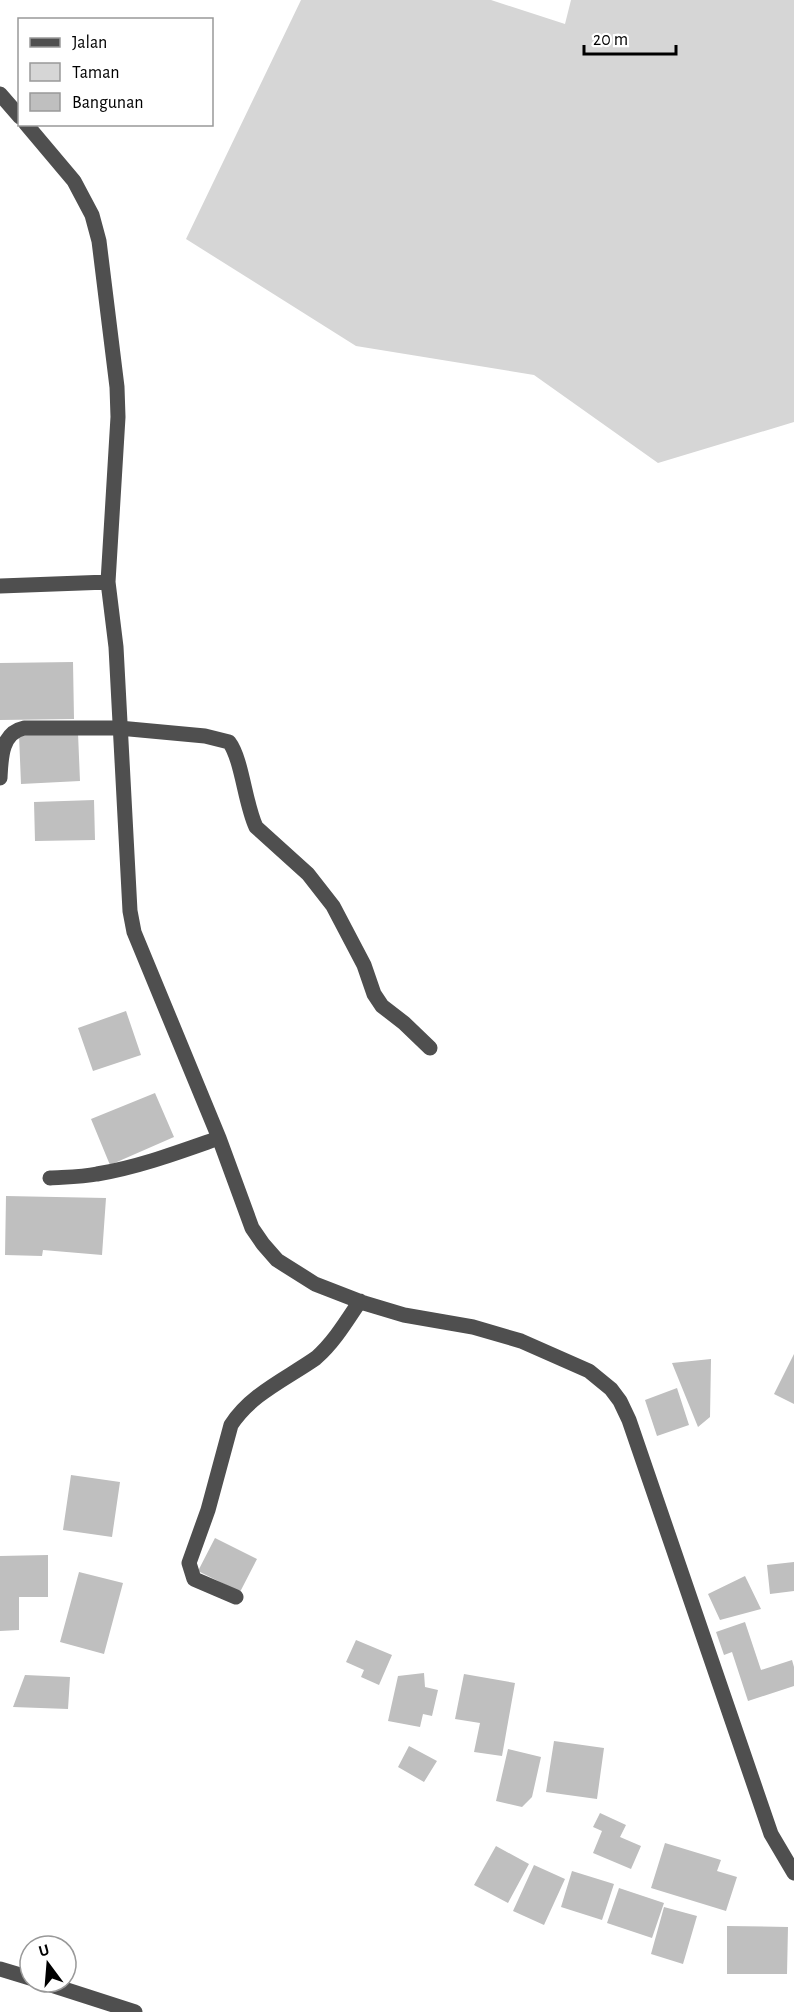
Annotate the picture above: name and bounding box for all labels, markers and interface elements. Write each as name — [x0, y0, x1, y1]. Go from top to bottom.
legend — [18, 18, 213, 126]
scale bar — [584, 18, 676, 56]
text: 20 m — [593, 31, 628, 49]
text: Jalan — [72, 34, 107, 52]
text: Taman — [72, 64, 120, 82]
text: Bangunan — [72, 94, 144, 112]
north arrow — [18, 1934, 78, 1994]
text: U — [37, 1941, 51, 1960]

